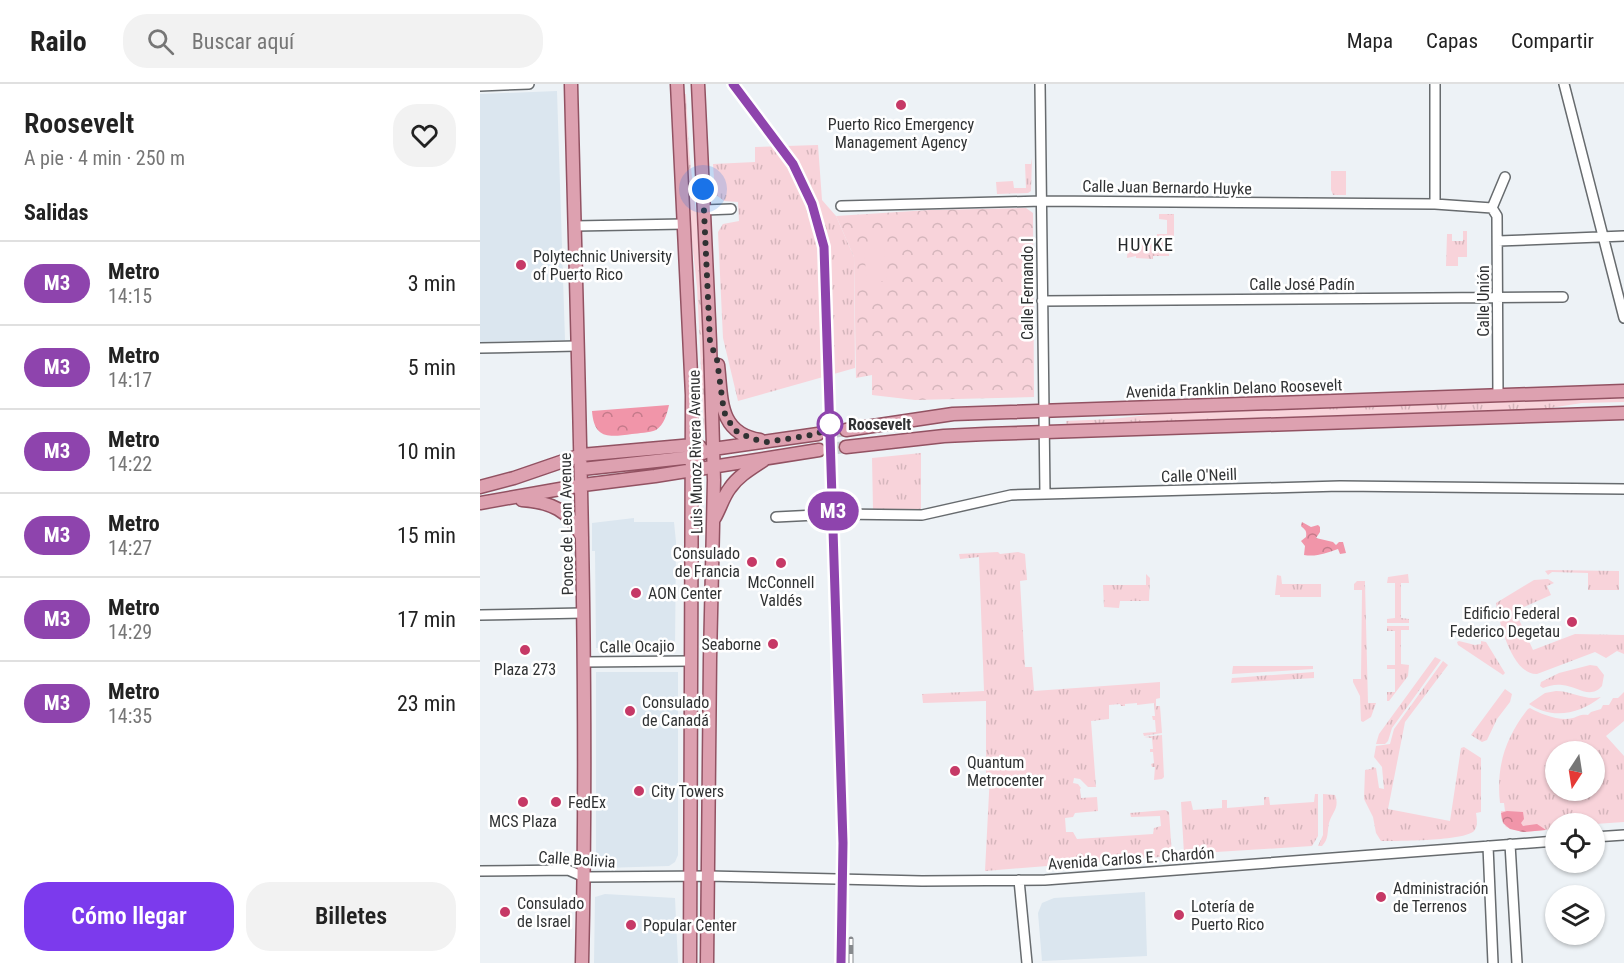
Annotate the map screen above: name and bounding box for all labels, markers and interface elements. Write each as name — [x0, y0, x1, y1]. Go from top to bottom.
search box — [123, 14, 543, 68]
text: Railo — [30, 25, 87, 58]
icon: search — [144, 25, 177, 58]
text: Buscar aquí — [192, 29, 294, 54]
text: Mapa — [1347, 29, 1393, 53]
text: Capas — [1426, 29, 1478, 53]
text: Compartir — [1511, 29, 1594, 53]
marker: Puerto Rico Emergency Management Agency — [894, 98, 908, 112]
button: heart — [393, 104, 456, 167]
text: Roosevelt — [24, 107, 134, 140]
place label: Puerto Rico Emergency Management Agency — [828, 115, 975, 152]
text: A pie · 4 min · 250 m — [24, 146, 185, 170]
your location — [688, 174, 718, 204]
street label: Calle Juan Bernardo Huyke — [1082, 177, 1252, 198]
text: Salidas — [24, 200, 89, 225]
district label: HUYKE — [1118, 234, 1174, 255]
street label: Calle Fernando I — [1018, 238, 1037, 340]
place label: Polytechnic University of Puerto Rico — [533, 247, 672, 284]
marker: Polytechnic University of Puerto Rico — [514, 258, 528, 272]
text: Metro — [108, 259, 160, 284]
street label: Calle Unión — [1474, 265, 1493, 337]
text: M3 — [44, 271, 70, 295]
text: 3 min — [408, 271, 456, 296]
street label: Calle José Padín — [1249, 275, 1355, 294]
text: 14:15 — [108, 284, 152, 308]
text: Metro — [108, 343, 160, 368]
text: M3 — [44, 355, 70, 379]
text: 5 min — [408, 355, 456, 380]
text: 14:17 — [108, 368, 152, 392]
street label: Luis Munoz Rivera Avenue — [685, 370, 706, 534]
street label: Avenida Franklin Delano Roosevelt — [1125, 375, 1343, 402]
marker: Roosevelt — [817, 411, 843, 437]
place label: Roosevelt — [848, 415, 911, 434]
text: Metro — [108, 427, 160, 452]
text: M3 — [44, 439, 70, 463]
text: 10 min — [397, 439, 456, 464]
text: 14:22 — [108, 452, 152, 476]
street label: Ponce de Leon Avenue — [556, 452, 577, 596]
street label: Calle O'Neill — [1161, 465, 1237, 486]
line badge: M3 — [806, 492, 860, 530]
text: M3 — [820, 499, 846, 523]
text: Metro — [108, 511, 160, 536]
text: M3 — [44, 523, 70, 547]
text: 15 min — [397, 523, 456, 548]
text: 14:27 — [108, 536, 152, 560]
place label: Consulado de Francia — [673, 544, 740, 581]
marker: Consulado de Francia — [745, 555, 759, 569]
marker: McConnell Valdés — [774, 556, 788, 570]
place label: McConnell Valdés — [748, 573, 814, 610]
place label: AON Center — [648, 584, 722, 603]
marker: AON Center — [629, 586, 643, 600]
text: Metro — [108, 595, 160, 620]
place label: Edificio Federal Federico Degetau — [1450, 604, 1560, 641]
text: M3 — [44, 607, 70, 631]
text: 17 min — [397, 607, 456, 632]
marker: Edificio Federal Federico Degetau — [1565, 615, 1579, 629]
text: 14:29 — [108, 620, 152, 644]
place label: Seaborne — [701, 635, 761, 654]
street label: Calle Ocajio — [599, 636, 675, 657]
marker: Seaborne — [766, 637, 780, 651]
marker: Plaza 273 — [518, 643, 532, 657]
place label: Plaza 273 — [494, 660, 556, 679]
text: Metro — [108, 679, 160, 704]
text: M3 — [44, 691, 70, 715]
text: 23 min — [397, 691, 456, 716]
place label: Consulado de Canadá — [642, 693, 709, 730]
text: 14:35 — [108, 704, 152, 728]
marker: Consulado de Canadá — [623, 704, 637, 718]
north arrow — [1545, 741, 1605, 801]
map controls — [1545, 741, 1605, 945]
place label: Quantum Metrocenter — [967, 753, 1044, 790]
marker: Quantum Metrocenter — [948, 764, 962, 778]
place label: City Towers — [651, 782, 724, 801]
marker: City Towers — [632, 784, 646, 798]
place label: FedEx — [568, 793, 606, 812]
marker: MCS Plaza — [516, 795, 530, 809]
marker: FedEx — [549, 795, 563, 809]
place label: MCS Plaza — [489, 812, 557, 831]
button: locate — [1545, 813, 1605, 873]
street label: Avenida Carlos E. Chardón — [1047, 843, 1215, 874]
street label: Calle Bolivia — [538, 847, 616, 872]
place label: Administración de Terrenos — [1393, 879, 1488, 916]
button: Cómo llegar — [24, 882, 234, 951]
button: Billetes — [246, 882, 456, 951]
button: layers — [1545, 885, 1605, 945]
marker: Administración de Terrenos — [1374, 890, 1388, 904]
place label: Consulado de Israel — [517, 894, 584, 931]
place label: Lotería de Puerto Rico — [1191, 897, 1264, 934]
marker: Consulado de Israel — [498, 905, 512, 919]
marker: Lotería de Puerto Rico — [1172, 908, 1186, 922]
place label: Popular Center — [643, 916, 737, 935]
marker: Popular Center — [624, 918, 638, 932]

